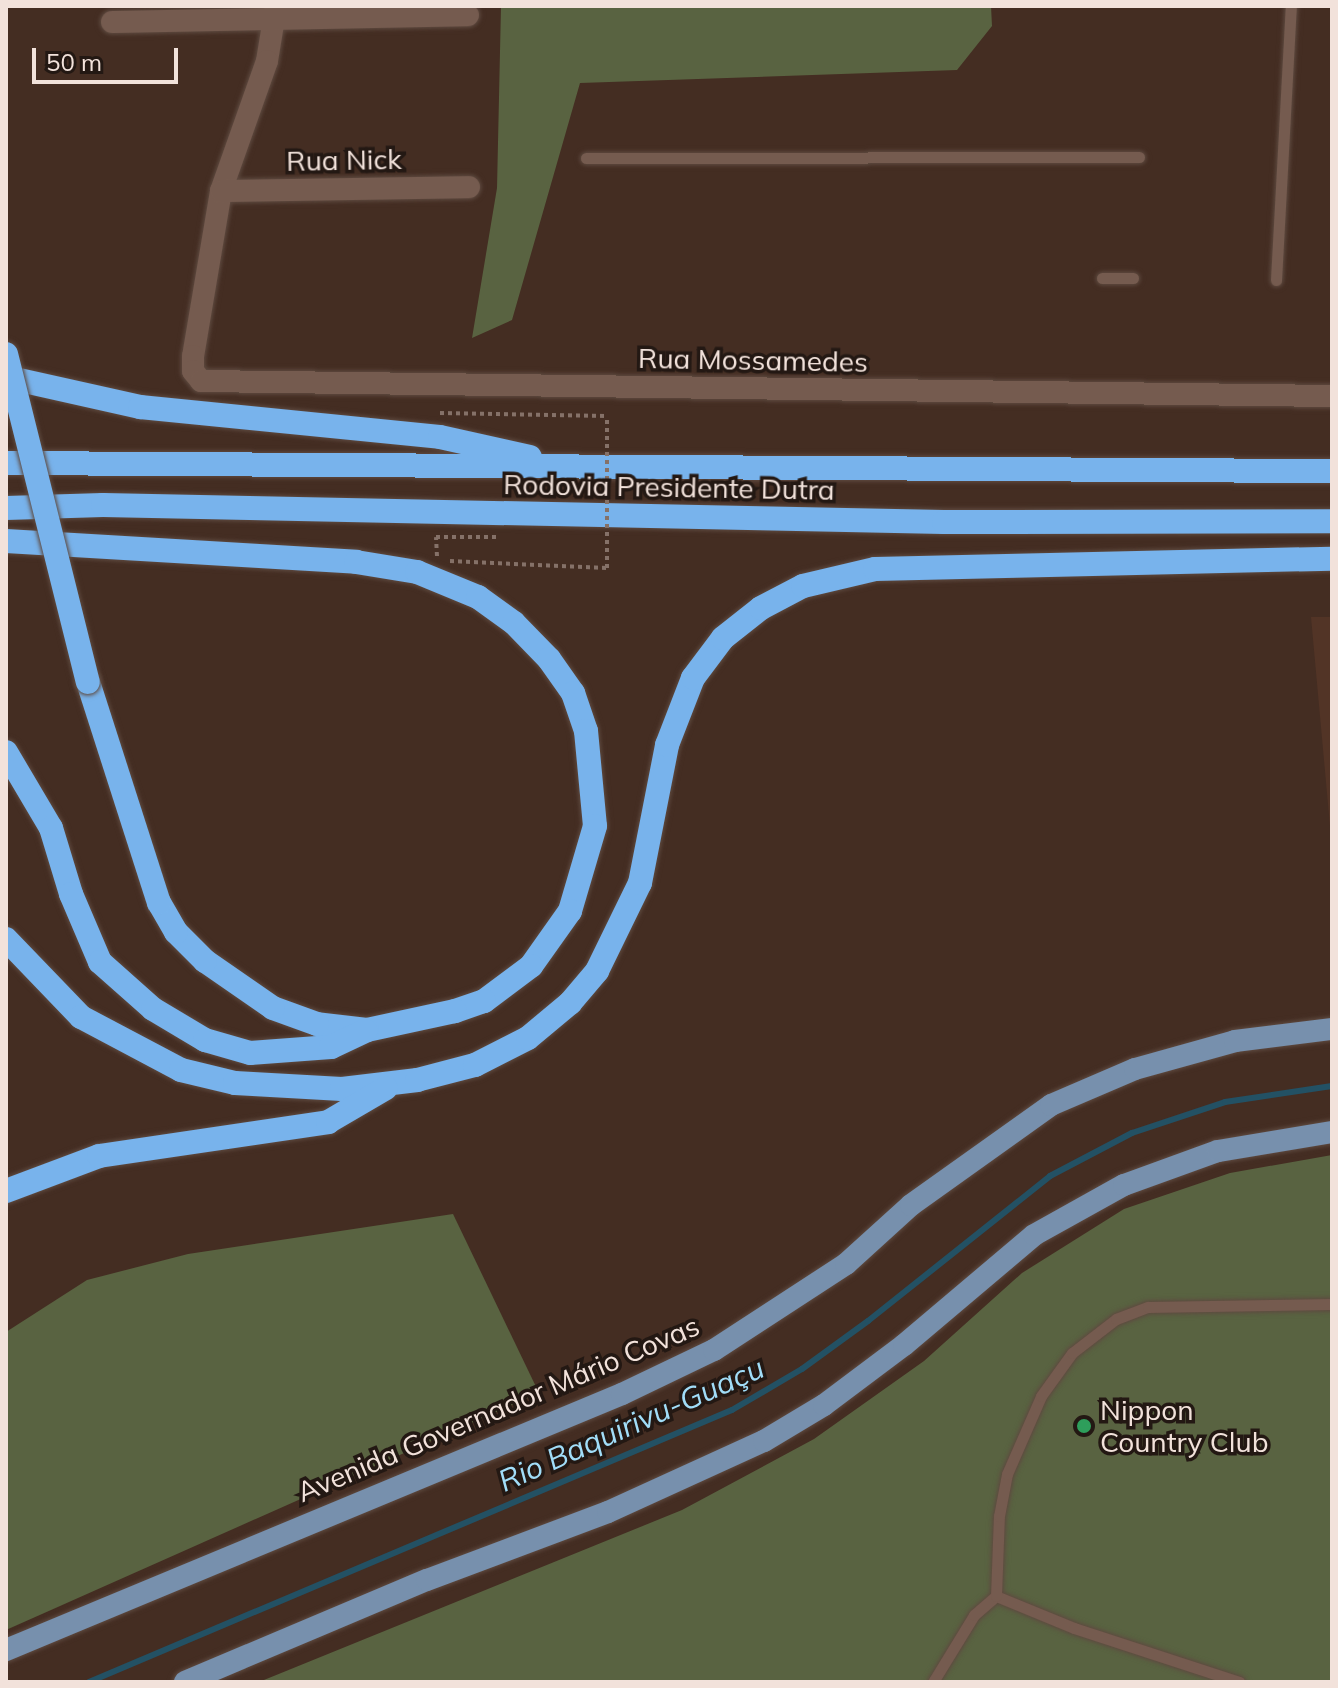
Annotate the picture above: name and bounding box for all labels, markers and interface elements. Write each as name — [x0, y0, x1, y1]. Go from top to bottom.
scale bar — [36, 32, 182, 82]
text: 50 m — [46, 47, 102, 77]
street label: Rua Nick — [286, 142, 402, 178]
street label: Rua Mossamedes — [638, 341, 868, 379]
street label: Rodovia Presidente Dutra — [503, 467, 835, 507]
street label: Avenida Governador Mário Covas — [292, 1309, 704, 1509]
water label: Rio Baquirivu-Guaçu — [492, 1349, 770, 1499]
place label: Nippon Country Club — [1100, 1393, 1268, 1459]
marker: Nippon Country Club — [1075, 1417, 1093, 1435]

